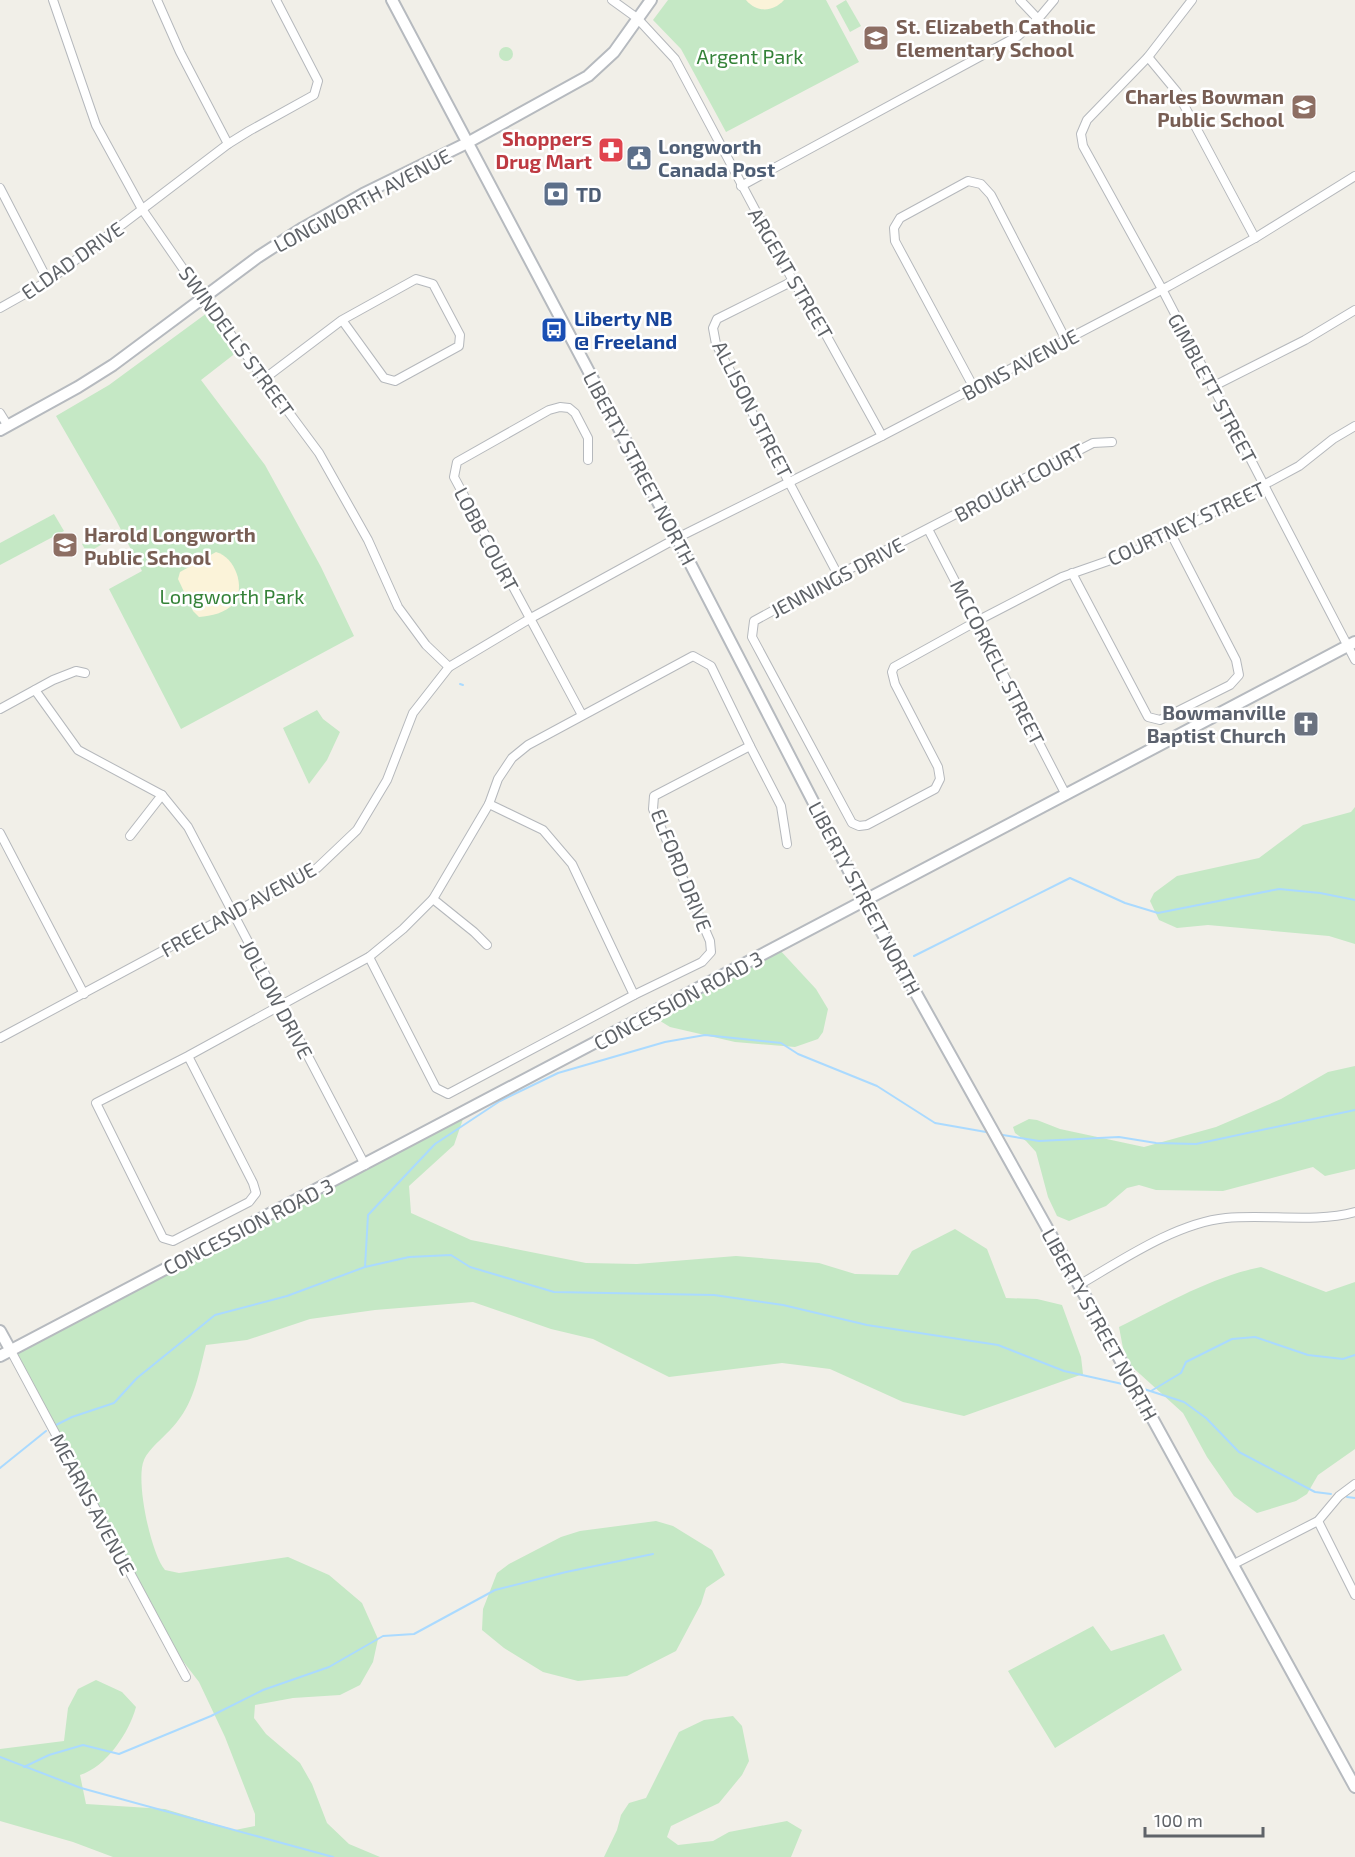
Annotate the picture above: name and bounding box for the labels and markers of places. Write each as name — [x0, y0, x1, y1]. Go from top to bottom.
place label: St. Elizabeth Catholic Elementary School — [896, 14, 1096, 62]
school or university icon: St. Elizabeth Catholic Elementary School — [861, 23, 891, 53]
place label: Charles Bowman Public School — [1125, 84, 1284, 131]
school or university icon: Charles Bowman Public School — [1289, 92, 1319, 122]
place label: Shoppers Drug Mart — [496, 126, 592, 173]
place label: Longworth Canada Post — [658, 134, 775, 181]
pharmacy icon: Shoppers Drug Mart — [596, 135, 626, 165]
public building icon: Longworth Canada Post — [624, 143, 654, 173]
bank icon: TD — [541, 179, 571, 209]
place label: TD — [576, 182, 602, 206]
place label: Liberty NB @ Freeland — [574, 306, 677, 353]
bus stop icon: Liberty NB @ Freeland — [539, 315, 569, 345]
place label: Harold Longworth Public School — [84, 522, 256, 569]
school or university icon: Harold Longworth Public School — [50, 530, 80, 560]
place label: Bowmanville Baptist Church — [1147, 700, 1286, 747]
church icon: Bowmanville Baptist Church — [1291, 709, 1321, 739]

